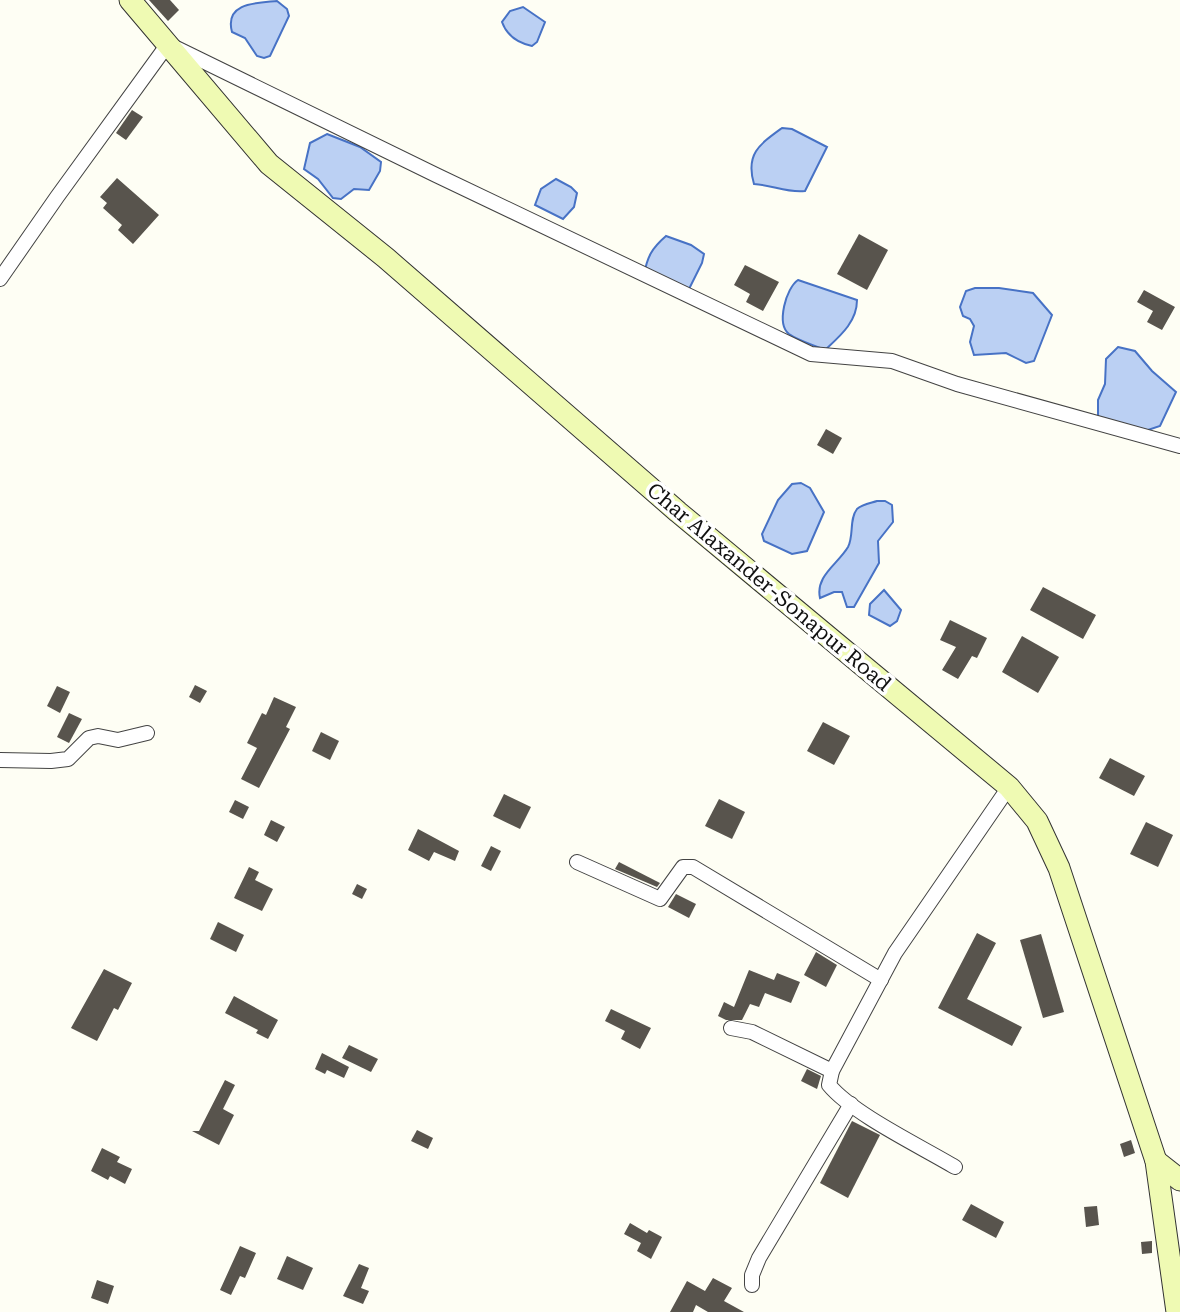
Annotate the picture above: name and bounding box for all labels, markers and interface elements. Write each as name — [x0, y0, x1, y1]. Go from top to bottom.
street label: Char Alaxander-Sonapur Road — [642, 478, 896, 696]

